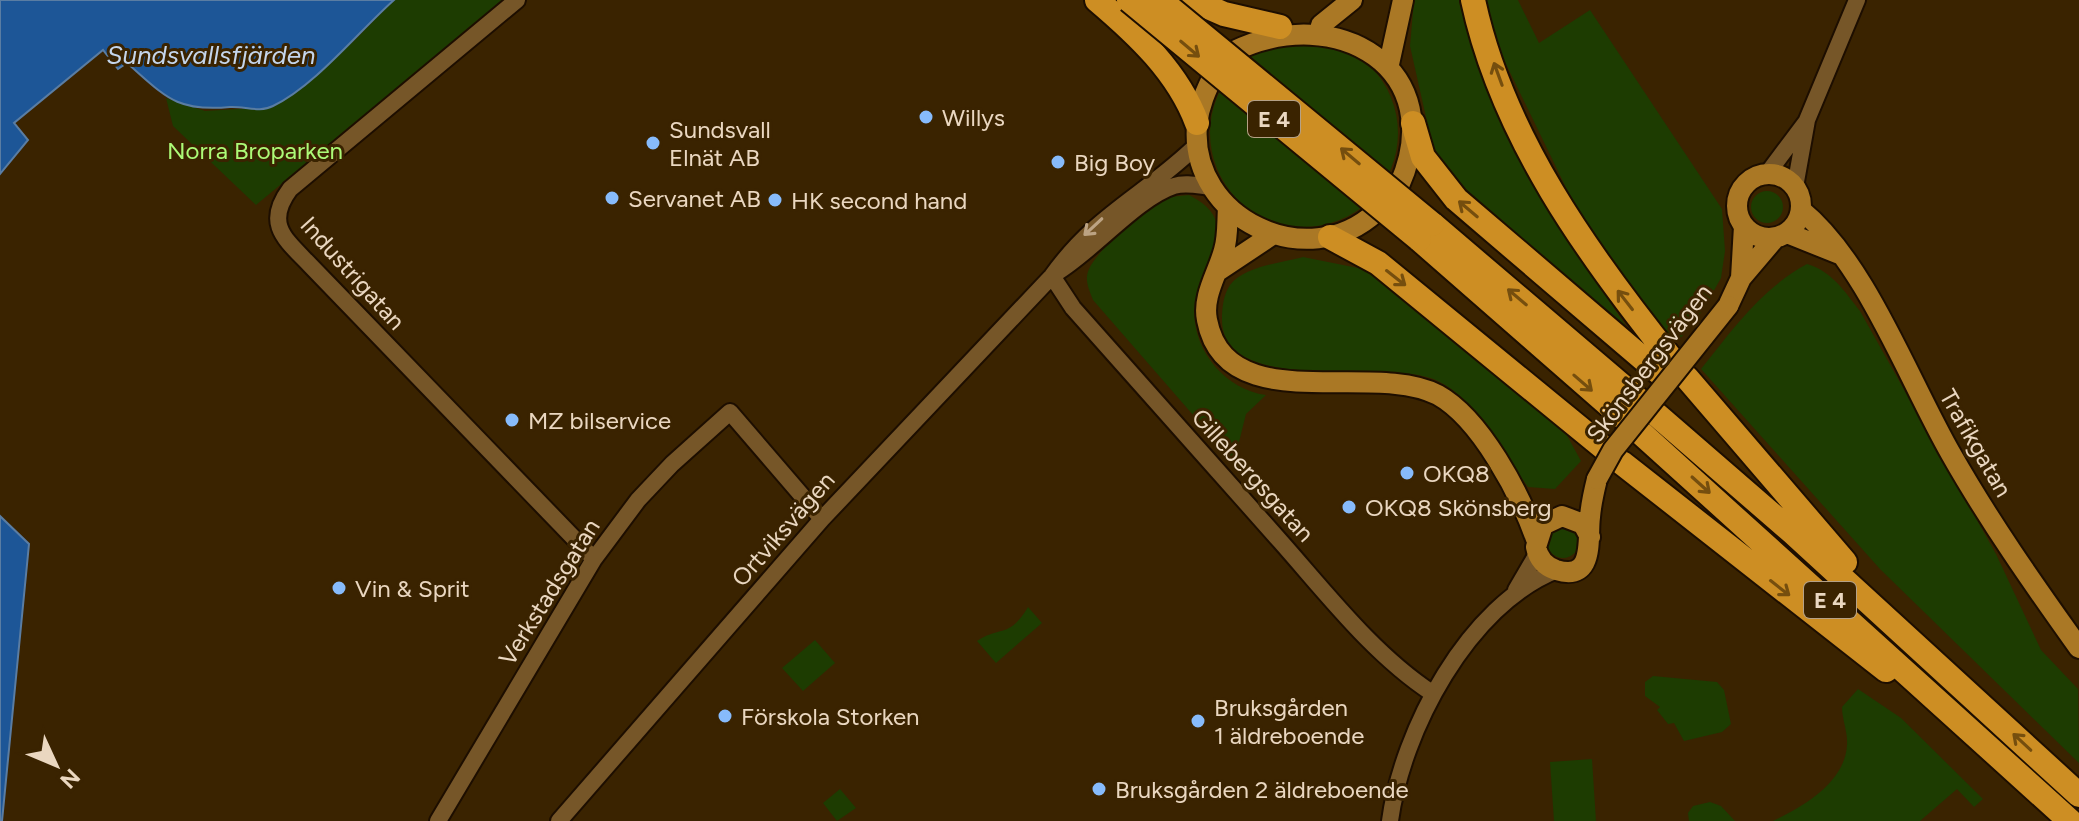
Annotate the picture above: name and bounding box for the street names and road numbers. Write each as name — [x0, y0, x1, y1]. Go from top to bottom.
road number: E 4 — [1248, 101, 1300, 137]
street label: Industrigatan — [295, 210, 411, 336]
street label: Skönsbergsvägen — [1580, 278, 1718, 448]
street label: Trafikgatan — [1934, 384, 2018, 502]
street label: Gillebergsgatan — [1186, 403, 1320, 547]
street label: Ortviksvägen — [725, 466, 841, 592]
street label: Verkstadsgatan — [492, 513, 606, 671]
road number: E 4 — [1804, 582, 1856, 618]

